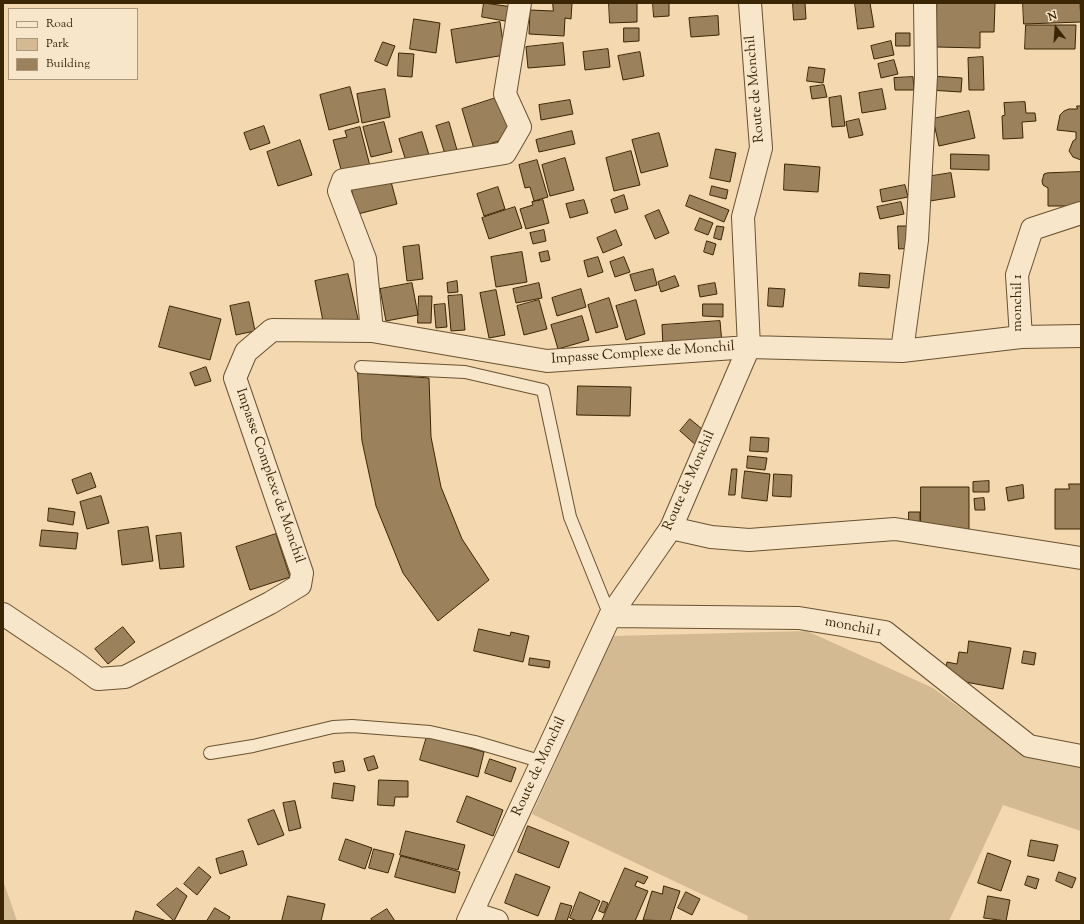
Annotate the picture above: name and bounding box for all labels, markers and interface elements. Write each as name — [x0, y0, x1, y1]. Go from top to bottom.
legend — [8, 8, 138, 80]
north arrow — [1036, 8, 1076, 48]
text: N — [1046, 8, 1059, 25]
text: Road — [46, 15, 73, 33]
text: Park — [46, 35, 69, 53]
street label: Route de Monchil — [743, 35, 769, 143]
text: Building — [46, 55, 90, 73]
street label: monchil 1 — [1011, 274, 1027, 332]
street label: Impasse Complexe de Monchil — [551, 339, 735, 369]
street label: Impasse Complexe de Monchil — [231, 386, 307, 566]
street label: Route de Monchil — [660, 428, 720, 534]
street label: monchil 1 — [823, 614, 883, 642]
street label: Route de Monchil — [510, 715, 570, 819]

